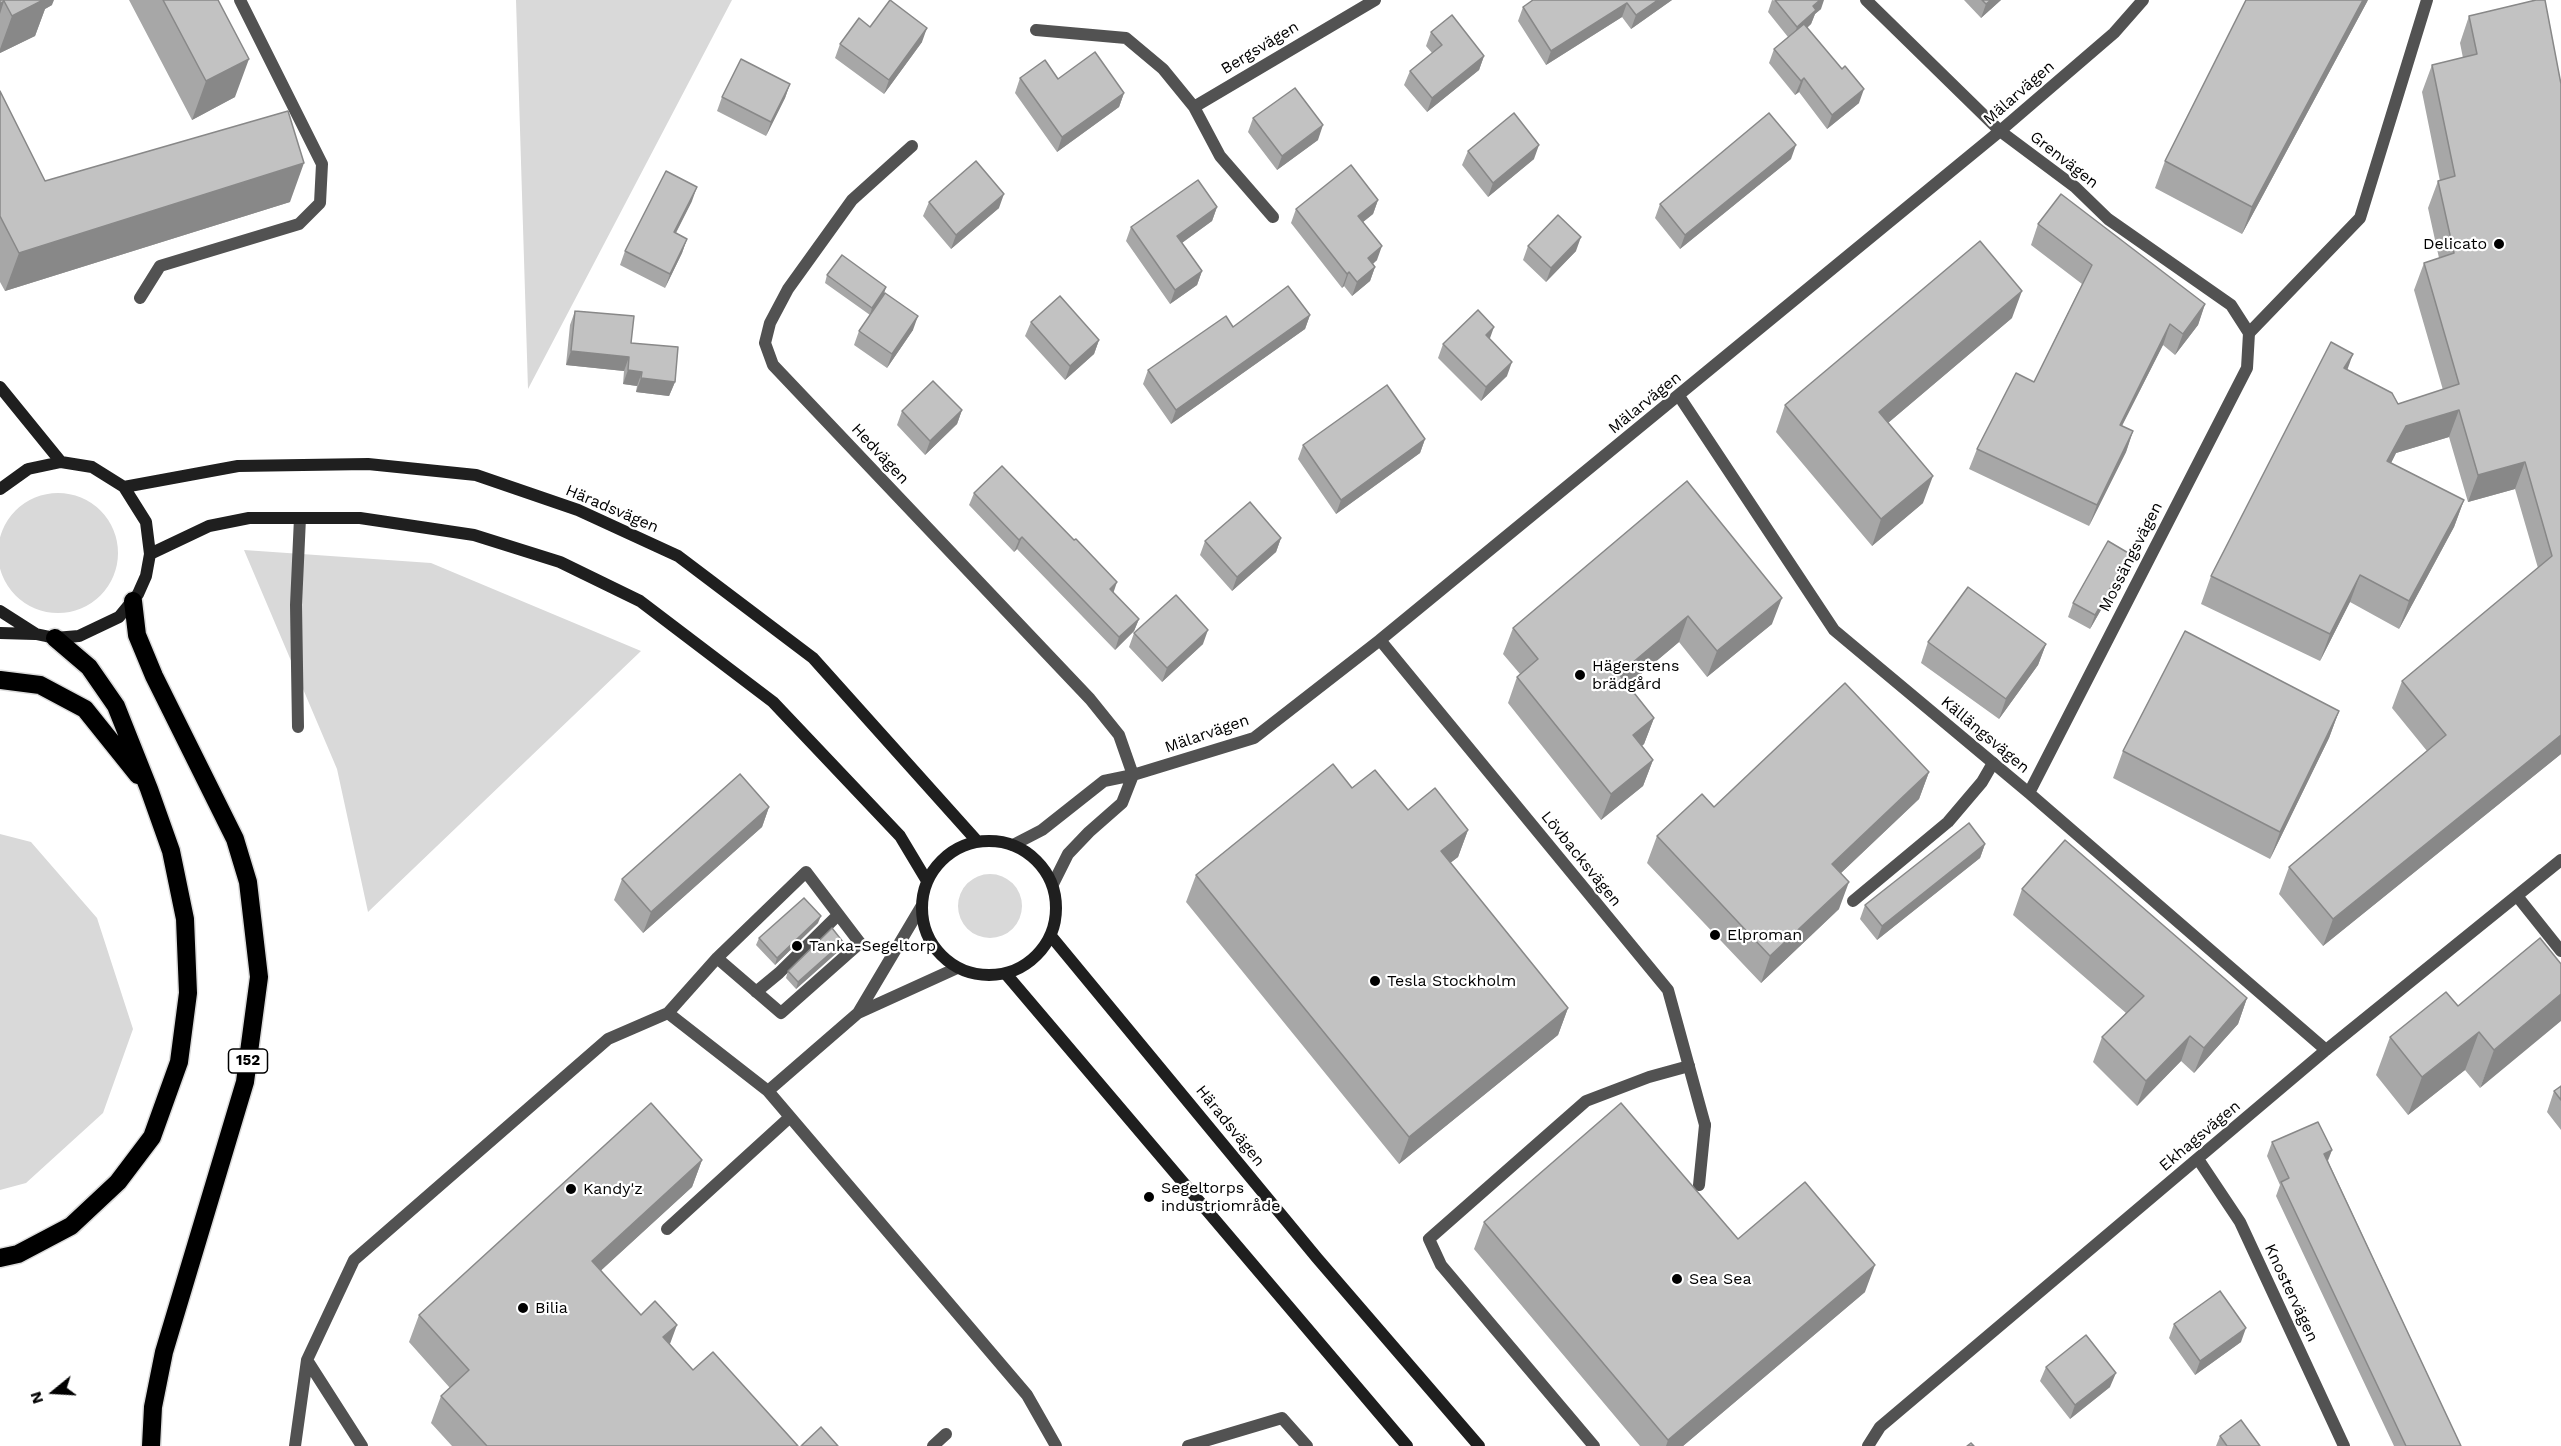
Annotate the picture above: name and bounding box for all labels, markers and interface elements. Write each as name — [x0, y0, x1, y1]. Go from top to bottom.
street label: Bergsvägen — [1218, 17, 1302, 79]
street label: Mälarvägen — [1980, 57, 2058, 129]
street label: Grenvägen — [2026, 127, 2102, 193]
place label: Delicato — [2423, 234, 2487, 254]
marker: Delicato — [2492, 237, 2506, 251]
street label: Mälarvägen — [1605, 368, 1685, 438]
street label: Hedvägen — [847, 420, 913, 488]
street label: Häradsvägen — [563, 481, 661, 537]
street label: Mossängsvägen — [2095, 499, 2167, 615]
place label: Hägerstens brädgård — [1592, 656, 1679, 694]
marker: Hägerstens brädgård — [1573, 668, 1587, 682]
street label: Källängsvägen — [1937, 692, 2033, 778]
street label: Mälarvägen — [1162, 711, 1252, 757]
street label: Lövbacksvägen — [1537, 807, 1625, 911]
place label: Elproman — [1727, 925, 1802, 945]
marker: Elproman — [1708, 928, 1722, 942]
place label: Tanka-Segeltorp — [809, 936, 936, 956]
marker: Tanka-Segeltorp — [790, 939, 804, 953]
place label: Tesla Stockholm — [1387, 971, 1516, 991]
marker: Tesla Stockholm — [1368, 974, 1382, 988]
road number: 152 — [228, 1049, 268, 1073]
street label: Häradsvägen — [1191, 1081, 1269, 1171]
street label: Ekhagsvägen — [2156, 1097, 2244, 1175]
place label: Segeltorps industriområde — [1161, 1178, 1280, 1216]
place label: Kandy'z — [583, 1179, 643, 1199]
marker: Kandy'z — [564, 1182, 578, 1196]
marker: Segeltorps industriområde — [1142, 1190, 1156, 1204]
street label: Knostervägen — [2260, 1241, 2322, 1345]
place label: Sea Sea — [1689, 1269, 1752, 1289]
marker: Sea Sea — [1670, 1272, 1684, 1286]
place label: Bilia — [535, 1298, 568, 1318]
marker: Bilia — [516, 1301, 530, 1315]
north arrow — [24, 1362, 84, 1422]
text: N — [26, 1389, 47, 1406]

